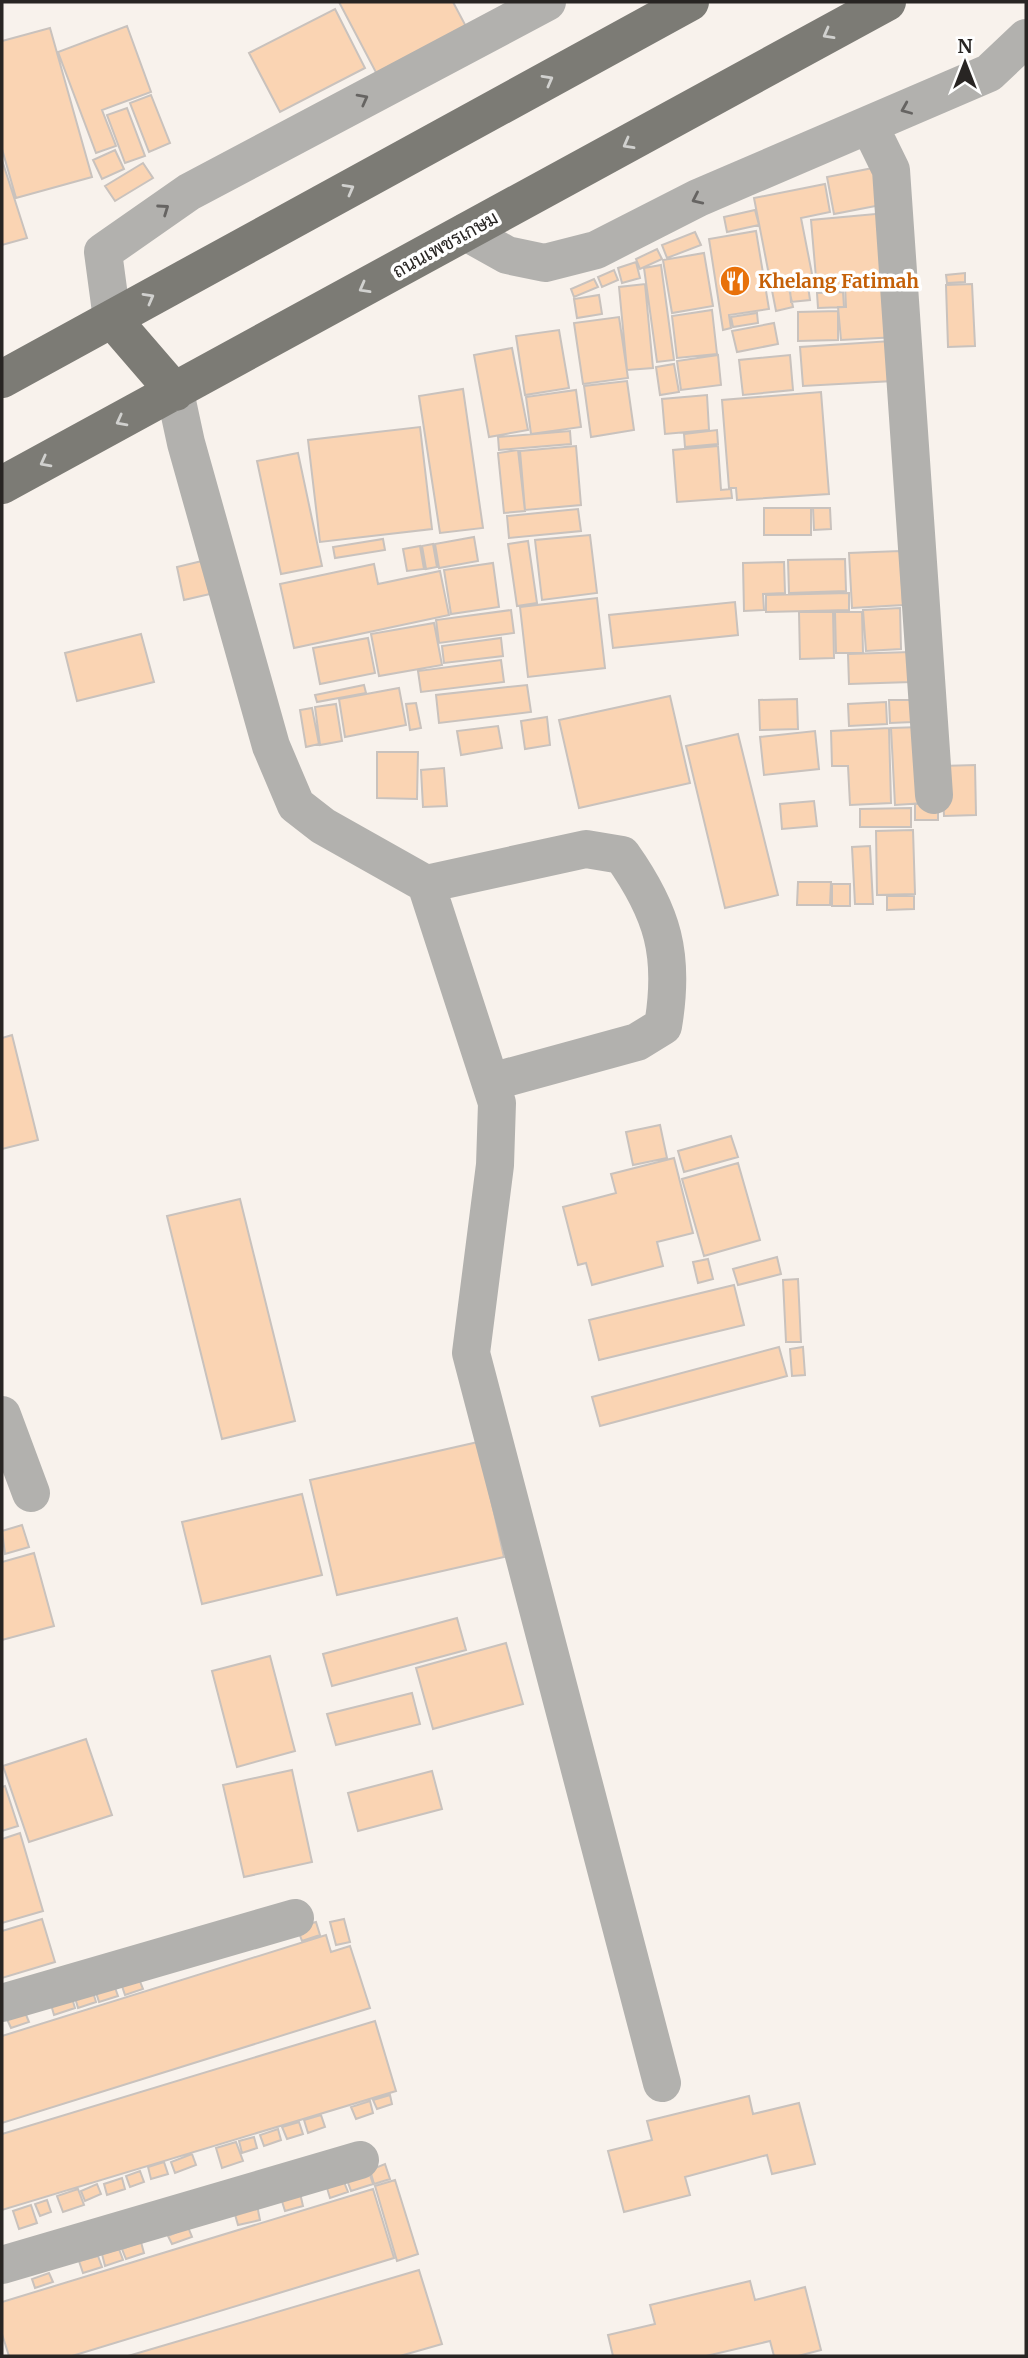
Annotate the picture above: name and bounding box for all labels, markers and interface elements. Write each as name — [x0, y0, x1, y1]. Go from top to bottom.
one-way arrow — [822, 26, 835, 40]
north arrow — [930, 28, 1000, 98]
text: N — [957, 34, 973, 58]
one-way arrow — [541, 75, 553, 88]
one-way arrow — [356, 94, 369, 107]
one-way arrow — [901, 101, 913, 115]
one-way arrow — [623, 136, 635, 149]
one-way arrow — [341, 184, 354, 197]
one-way arrow — [692, 191, 704, 205]
one-way arrow — [156, 205, 169, 217]
street label: ถนนเพชรเกษม — [388, 205, 502, 283]
restaurant icon: Khelang Fatimah — [718, 264, 752, 298]
place label: Khelang Fatimah — [758, 269, 919, 293]
one-way arrow — [359, 280, 371, 293]
one-way arrow — [142, 293, 154, 306]
one-way arrow — [116, 412, 128, 426]
one-way arrow — [39, 454, 52, 467]

